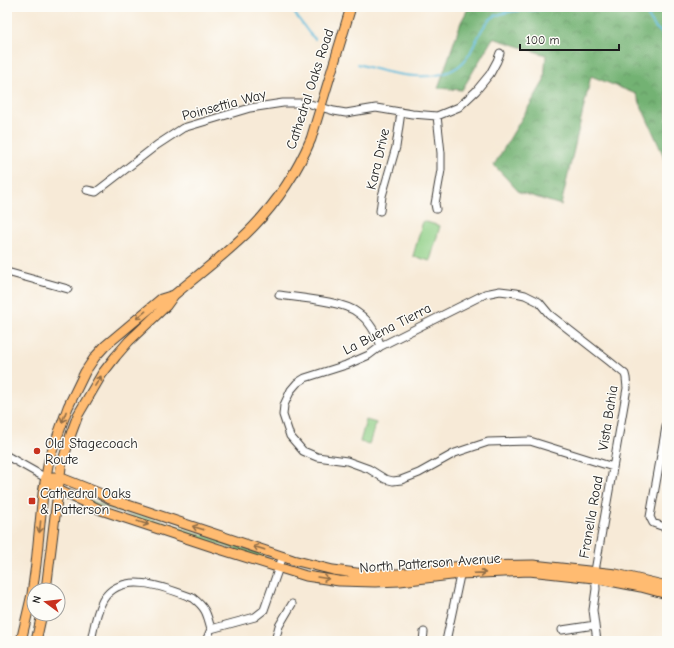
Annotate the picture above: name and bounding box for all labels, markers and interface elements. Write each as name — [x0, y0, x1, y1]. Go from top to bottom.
scale bar — [520, 26, 619, 52]
street label: Cathedral Oaks Road — [282, 27, 338, 151]
text: 100 m — [526, 33, 559, 47]
street label: Poinsettia Way — [180, 85, 269, 124]
street label: Kara Drive — [363, 127, 393, 191]
street label: La Buena Tierra — [340, 299, 434, 359]
one-way arrow — [136, 311, 147, 319]
one-way arrow — [94, 375, 103, 386]
street label: Vista Bahia — [594, 384, 622, 452]
one-way arrow — [60, 411, 68, 423]
place label: Old Stagecoach Route — [45, 435, 138, 468]
marker: Old Stagecoach Route — [32, 446, 42, 456]
street label: Franella Road — [575, 474, 607, 560]
place label: Cathedral Oaks & Patterson — [40, 485, 131, 518]
marker: Cathedral Oaks & Patterson — [27, 496, 37, 506]
one-way arrow — [36, 520, 44, 533]
one-way arrow — [137, 520, 149, 528]
one-way arrow — [192, 524, 204, 532]
one-way arrow — [253, 544, 265, 552]
street label: North Patterson Avenue — [359, 550, 501, 576]
one-way arrow — [473, 570, 486, 577]
one-way arrow — [316, 574, 329, 582]
north arrow — [26, 582, 66, 622]
text: N — [30, 594, 44, 605]

